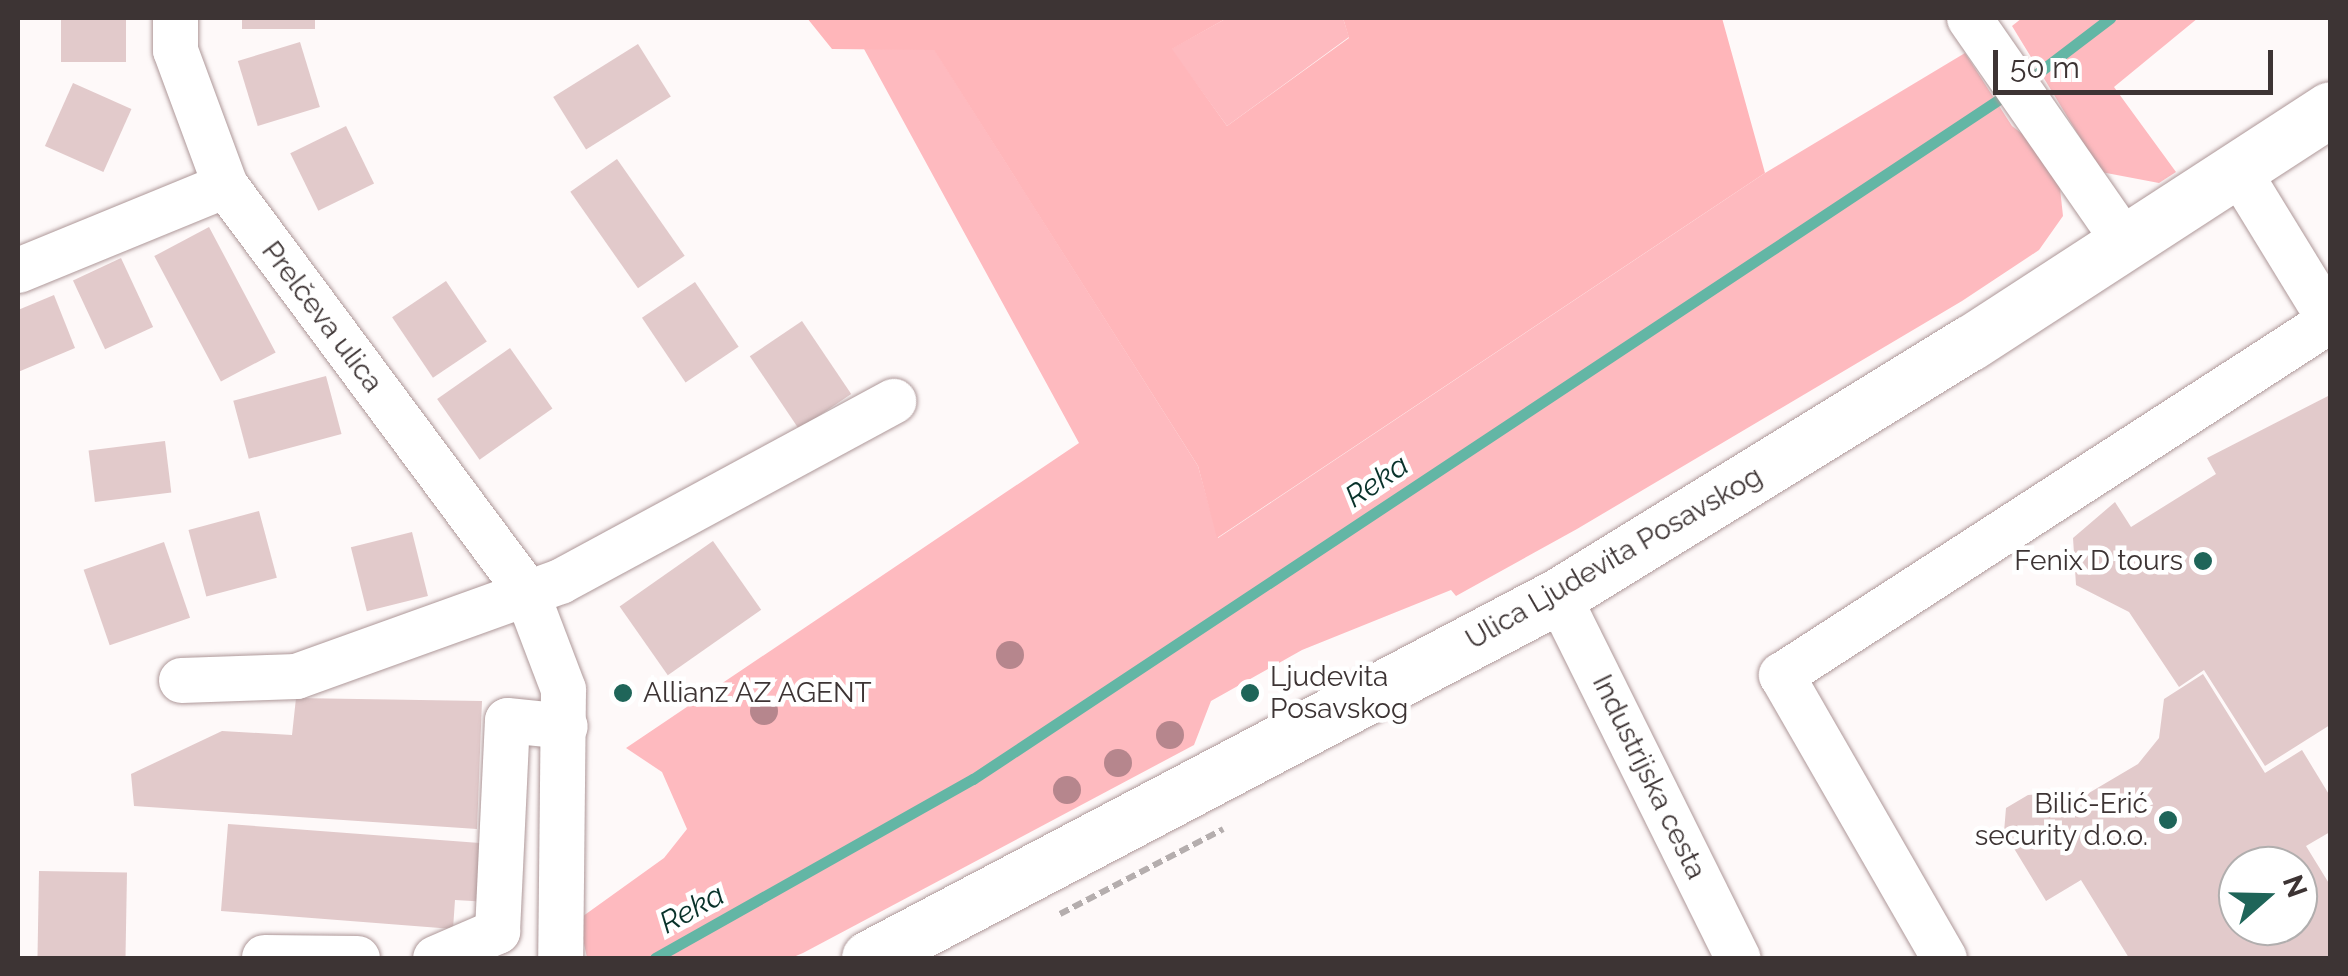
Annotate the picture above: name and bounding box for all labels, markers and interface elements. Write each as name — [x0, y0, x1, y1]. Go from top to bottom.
scale bar — [1998, 30, 2278, 92]
text: 50 m — [2010, 50, 2080, 85]
street label: Prelčeva ulica — [254, 235, 390, 399]
water label: Reka — [1339, 447, 1415, 515]
street label: Ulica Ljudevita Posavskog — [1460, 459, 1768, 657]
place label: Fenix D tours — [2014, 544, 2183, 578]
marker: Fenix D tours — [2192, 550, 2214, 572]
place label: Ljudevita Posavskog — [1270, 660, 1408, 726]
street label: Industrijska cesta — [1585, 669, 1713, 885]
place label: Allianz AZ AGENT — [643, 676, 873, 710]
marker: Allianz AZ AGENT — [612, 682, 634, 704]
marker: Ljudevita Posavskog — [1239, 682, 1261, 704]
place label: Bilić-Erić security d.o.o. — [1974, 787, 2148, 853]
marker: Bilić-Erić security d.o.o. — [2157, 809, 2179, 831]
north arrow — [2218, 846, 2318, 946]
text: N — [2276, 871, 2314, 902]
water label: Reka — [653, 877, 731, 941]

